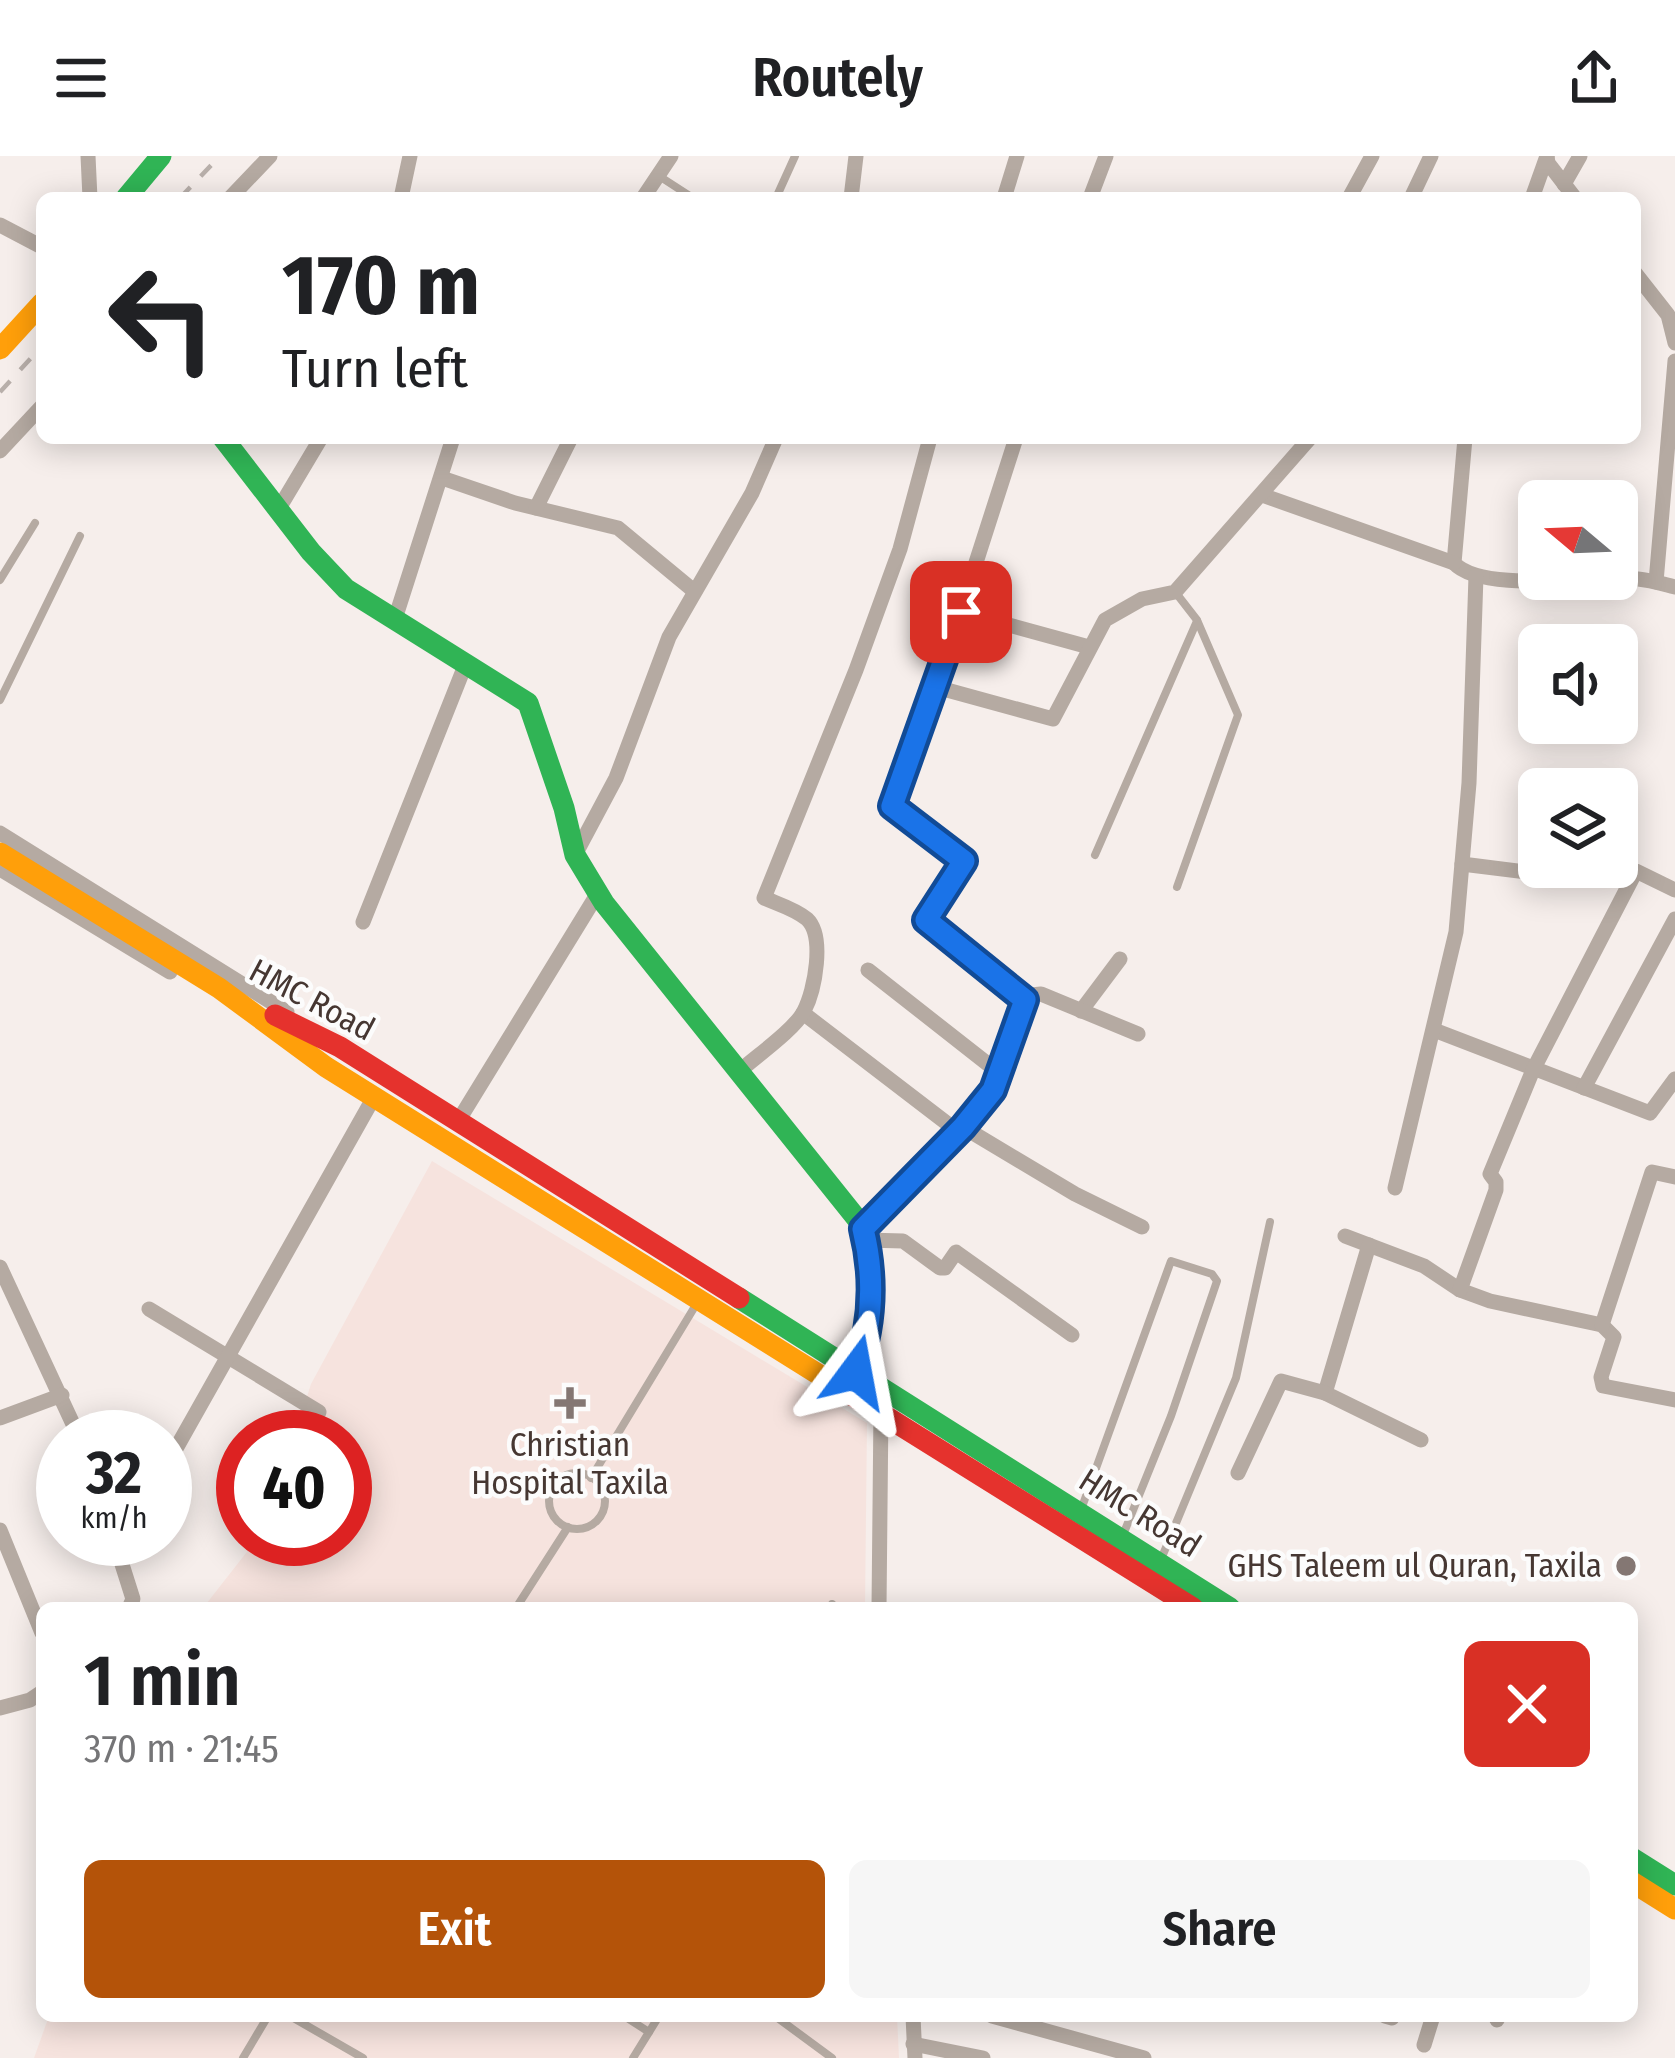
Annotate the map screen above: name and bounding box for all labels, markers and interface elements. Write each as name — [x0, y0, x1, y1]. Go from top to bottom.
icon: menu — [48, 45, 114, 111]
icon: share — [1561, 45, 1627, 111]
text: Routely — [752, 46, 923, 110]
text: 170 m — [282, 235, 480, 336]
icon: left — [84, 240, 240, 396]
text: Turn left — [282, 337, 468, 401]
north arrow — [1518, 480, 1638, 600]
map controls — [1518, 480, 1638, 888]
pin — [910, 561, 1012, 663]
icon: arrive — [928, 579, 994, 645]
button: sound — [1518, 624, 1638, 744]
button: layers — [1518, 768, 1638, 888]
street label: HMC Road — [243, 950, 381, 1050]
position arrow — [793, 1309, 919, 1435]
marker: Christian Hospital Taxila — [554, 1387, 586, 1419]
speed limit sign: 40 — [216, 1410, 372, 1566]
place label: Christian Hospital Taxila — [471, 1425, 669, 1503]
text: 32 — [86, 1437, 142, 1509]
street label: HMC Road — [1072, 1460, 1208, 1566]
text: km/h — [81, 1500, 147, 1536]
place label: GHS Taleem ul Quran, Taxila — [1228, 1546, 1602, 1586]
marker: GHS Taleem ul Quran, Taxila — [1613, 1553, 1639, 1579]
text: 1 min — [84, 1638, 241, 1724]
button: close — [1464, 1641, 1590, 1767]
text: 370 m · 21:45 — [84, 1726, 279, 1772]
button: Exit — [84, 1860, 825, 1998]
button: Share — [849, 1860, 1590, 1998]

